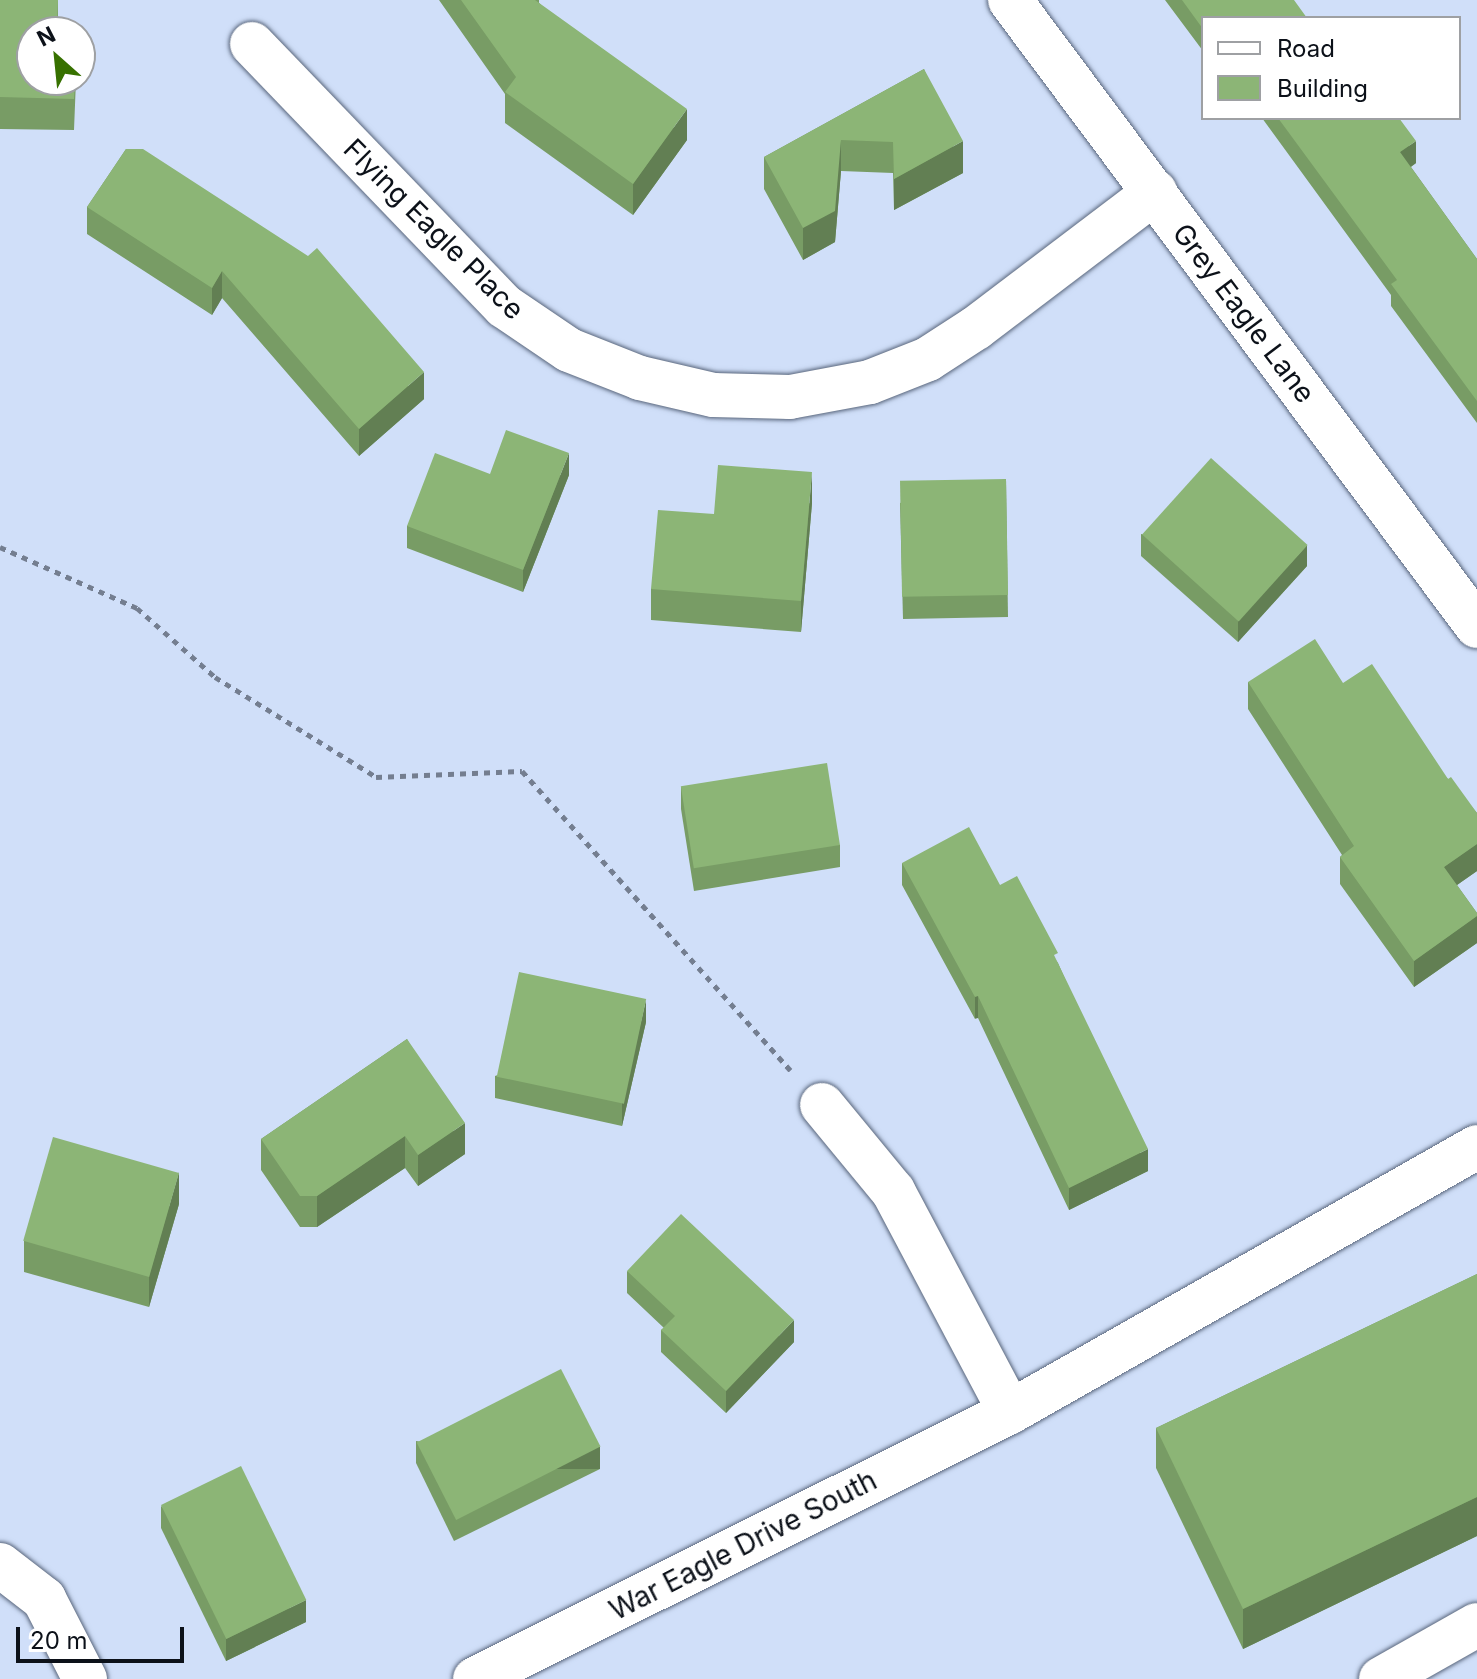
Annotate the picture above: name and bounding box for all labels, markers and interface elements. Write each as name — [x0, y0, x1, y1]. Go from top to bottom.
north arrow — [16, 16, 96, 96]
legend — [1201, 16, 1461, 120]
text: N — [33, 21, 59, 52]
text: Road — [1277, 34, 1335, 63]
text: Building — [1277, 74, 1368, 103]
street label: Flying Eagle Place — [337, 132, 531, 326]
street label: Grey Eagle Lane — [1166, 217, 1322, 409]
street label: War Eagle Drive South — [604, 1463, 882, 1627]
scale bar — [20, 1611, 188, 1661]
text: 20 m — [30, 1626, 88, 1655]

